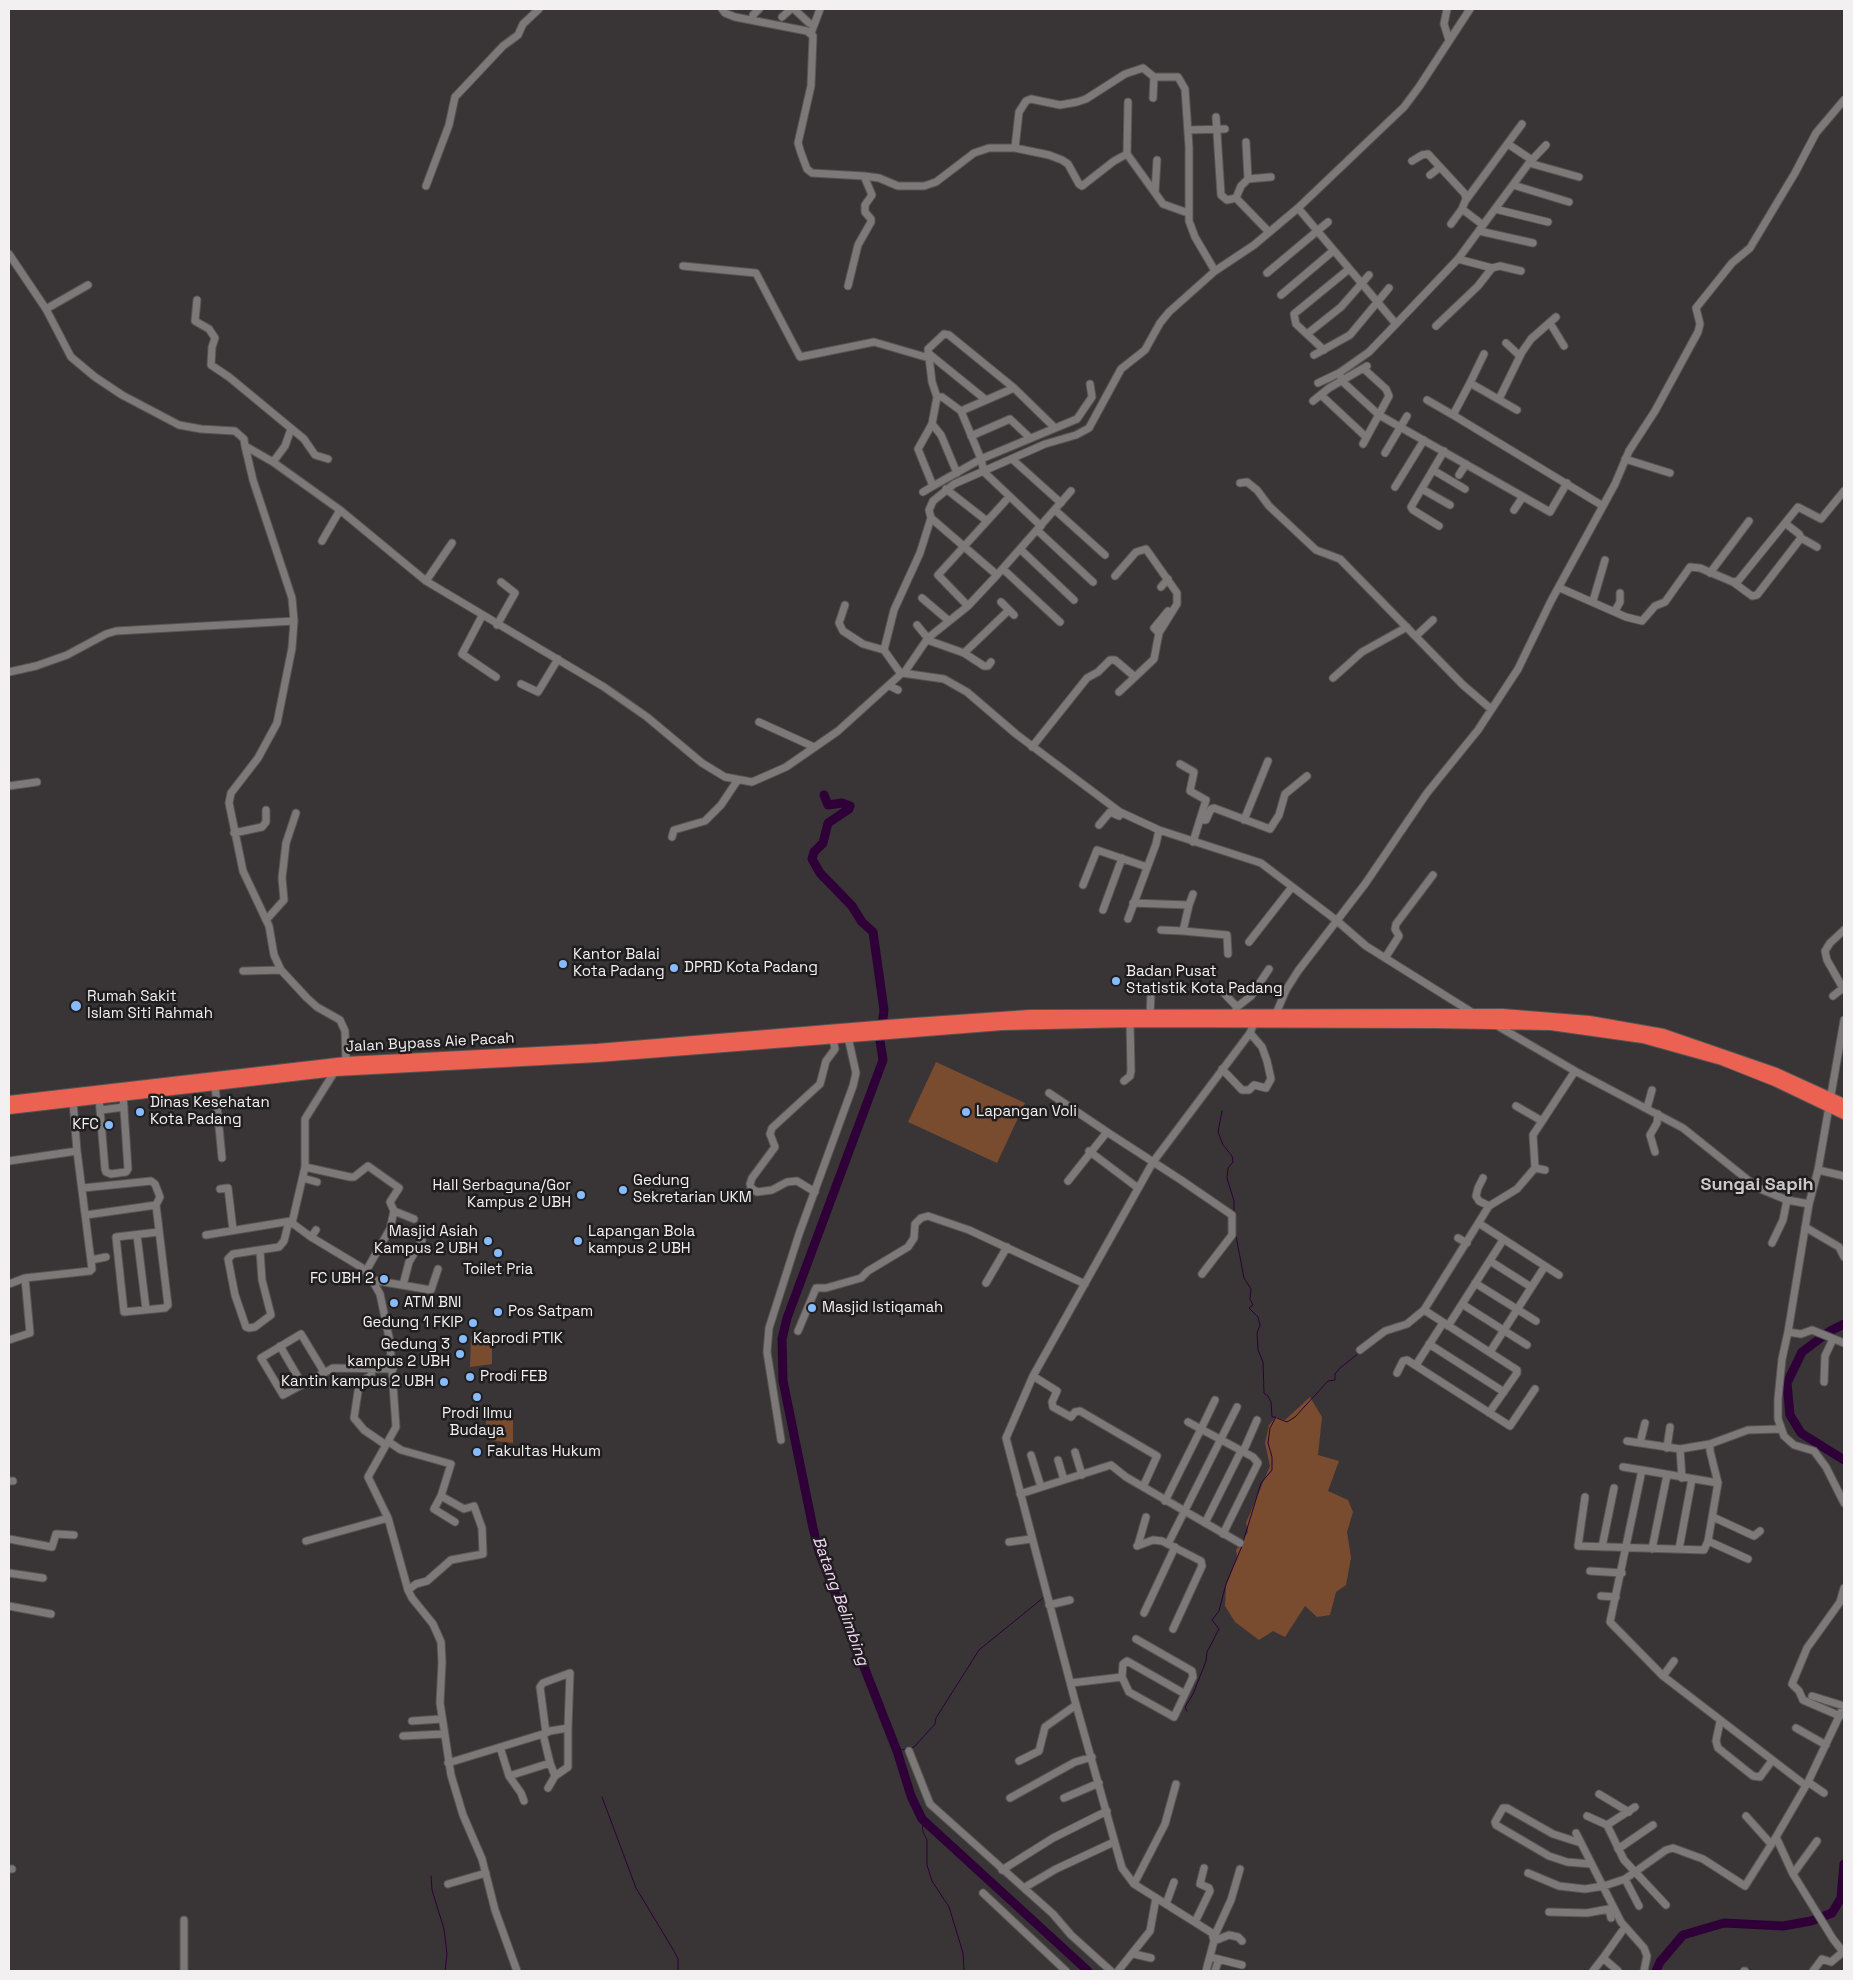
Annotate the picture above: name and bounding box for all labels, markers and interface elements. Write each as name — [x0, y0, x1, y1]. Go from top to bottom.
place label: Kantor Balai Kota Padang — [573, 946, 665, 981]
marker: Kantor Balai Kota Padang — [557, 958, 569, 970]
place label: DPRD Kota Padang — [684, 959, 818, 977]
marker: DPRD Kota Padang — [668, 962, 680, 974]
place label: Badan Pusat Statistik Kota Padang — [1126, 963, 1283, 998]
marker: Badan Pusat Statistik Kota Padang — [1110, 975, 1122, 987]
place label: Rumah Sakit Islam Siti Rahmah — [87, 988, 213, 1023]
marker: Rumah Sakit Islam Siti Rahmah — [69, 999, 83, 1013]
street label: Jalan Bypass Aie Pacah — [345, 1030, 515, 1056]
place label: Dinas Kesehatan Kota Padang — [150, 1094, 270, 1129]
place label: Lapangan Voli — [976, 1103, 1077, 1121]
marker: Dinas Kesehatan Kota Padang — [134, 1106, 146, 1118]
marker: Lapangan Voli — [960, 1106, 972, 1118]
place label: KFC — [72, 1116, 99, 1134]
marker: KFC — [103, 1119, 115, 1131]
place label: Gedung Sekretarian UKM — [633, 1172, 752, 1207]
district label: Sungai Sapih — [1700, 1174, 1814, 1196]
place label: Hall Serbaguna/Gor Kampus 2 UBH — [433, 1177, 571, 1212]
marker: Gedung Sekretarian UKM — [617, 1184, 629, 1196]
marker: Hall Serbaguna/Gor Kampus 2 UBH — [575, 1189, 587, 1201]
place label: Masjid Asiah Kampus 2 UBH — [374, 1223, 478, 1258]
place label: Lapangan Bola kampus 2 UBH — [588, 1223, 695, 1258]
marker: Masjid Asiah Kampus 2 UBH — [482, 1235, 494, 1247]
marker: Lapangan Bola kampus 2 UBH — [572, 1235, 584, 1247]
marker: Toilet Pria — [492, 1247, 504, 1259]
place label: Toilet Pria — [463, 1261, 533, 1279]
place label: FC UBH 2 — [310, 1270, 374, 1288]
marker: FC UBH 2 — [378, 1273, 390, 1285]
place label: ATM BNI — [404, 1294, 462, 1312]
marker: ATM BNI — [388, 1297, 400, 1309]
place label: Masjid Istiqamah — [822, 1299, 943, 1317]
marker: Masjid Istiqamah — [806, 1302, 818, 1314]
place label: Pos Satpam — [508, 1303, 593, 1321]
marker: Pos Satpam — [492, 1306, 504, 1318]
place label: Gedung 1 FKIP — [363, 1314, 463, 1332]
marker: Gedung 1 FKIP — [467, 1317, 479, 1329]
place label: Kaprodi PTIK — [473, 1330, 563, 1348]
marker: Kaprodi PTIK — [457, 1333, 469, 1345]
place label: Gedung 3 kampus 2 UBH — [347, 1336, 450, 1371]
marker: Gedung 3 kampus 2 UBH — [454, 1348, 466, 1360]
place label: Prodi FEB — [480, 1368, 547, 1386]
marker: Prodi FEB — [464, 1371, 476, 1383]
place label: Kantin kampus 2 UBH — [281, 1373, 434, 1391]
marker: Kantin kampus 2 UBH — [438, 1376, 450, 1388]
marker: Prodi Ilmu Budaya — [471, 1391, 483, 1403]
place label: Prodi Ilmu Budaya — [442, 1405, 512, 1440]
place label: Fakultas Hukum — [487, 1443, 601, 1461]
marker: Fakultas Hukum — [471, 1446, 483, 1458]
water label: Batang Belimbing — [808, 1534, 872, 1668]

